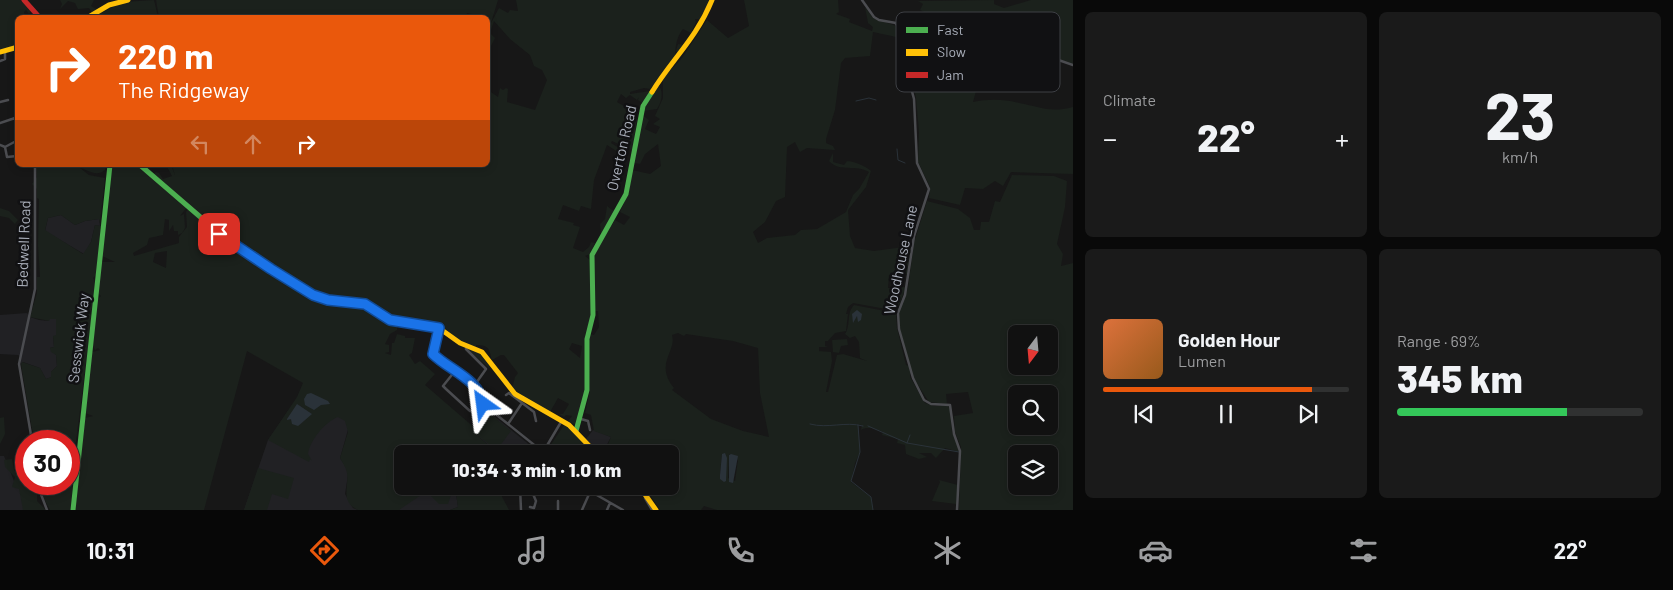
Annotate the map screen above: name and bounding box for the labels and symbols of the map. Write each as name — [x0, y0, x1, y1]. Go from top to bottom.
legend — [896, 12, 1060, 92]
text: Fast — [937, 21, 963, 38]
text: Slow — [937, 43, 966, 60]
text: Jam — [937, 66, 964, 83]
street label: Overton Road — [602, 103, 640, 192]
street label: Bedwell Road — [12, 200, 34, 288]
street label: Woodhouse Lane — [880, 203, 920, 316]
pin — [198, 213, 240, 255]
street label: Sesswick Way — [64, 292, 92, 384]
north arrow — [1008, 325, 1058, 375]
position arrow — [456, 377, 508, 429]
speed limit sign: 30 — [15, 430, 80, 495]

